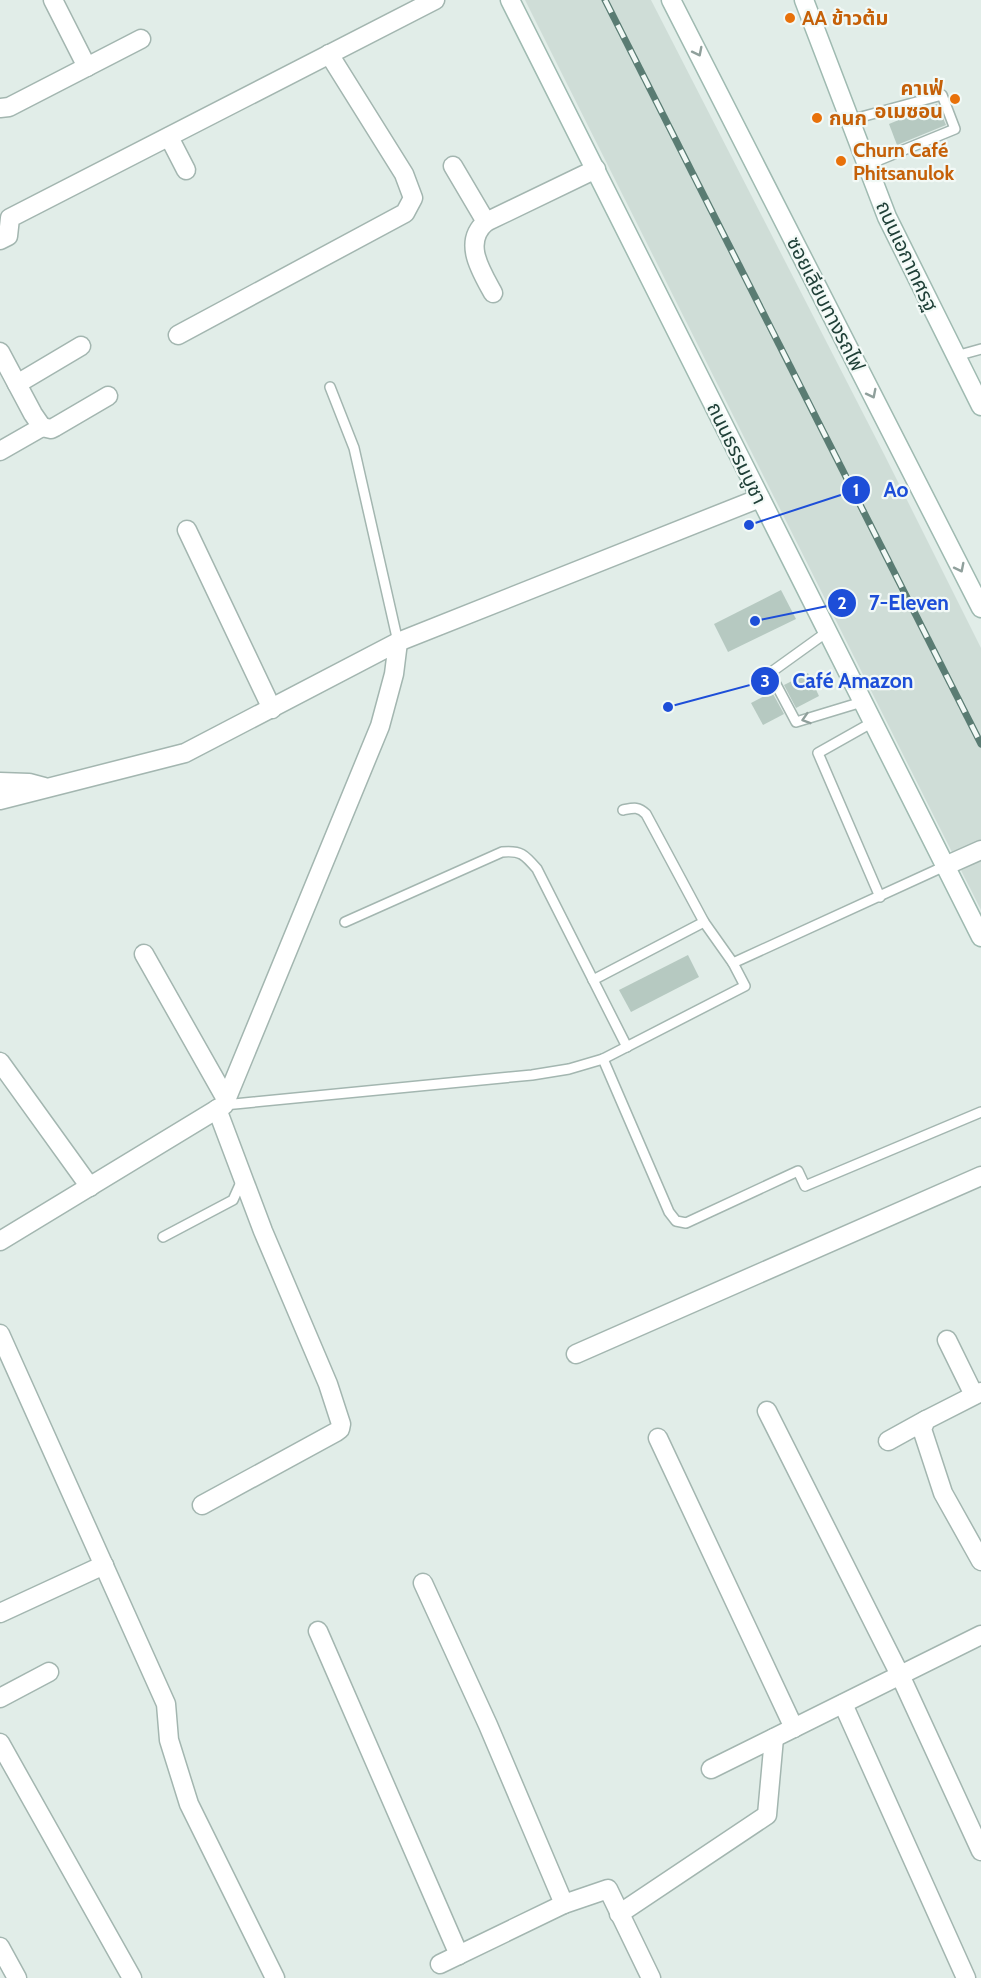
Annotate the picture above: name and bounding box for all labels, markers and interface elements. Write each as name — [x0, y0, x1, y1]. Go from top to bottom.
place label: AA ข้าวต้ม — [802, 6, 888, 30]
marker: AA ข้าวต้ม — [783, 11, 797, 25]
one-way arrow — [690, 46, 702, 57]
place label: คาเฟ่ อเมซอน — [875, 76, 944, 123]
marker: คาเฟ่ อเมซอน — [948, 92, 962, 106]
place label: กนก — [829, 106, 867, 130]
marker: กนก — [810, 111, 824, 125]
place label: Churn Café Phitsanulok — [853, 138, 954, 185]
marker: Churn Café Phitsanulok — [834, 154, 848, 168]
street label: ถนนเอกาทศรฐ — [871, 197, 943, 315]
street label: ซอยเลียบทางรถไฟ — [782, 233, 870, 376]
one-way arrow — [865, 388, 876, 399]
street label: ถนนธรรมบูชา — [701, 398, 772, 508]
callout: Ao — [841, 471, 920, 510]
text: Ao — [884, 477, 908, 502]
text: 1 — [853, 479, 859, 501]
one-way arrow — [953, 562, 965, 573]
callout: 7-Eleven — [827, 583, 961, 622]
text: 7-Eleven — [869, 590, 949, 615]
text: 2 — [837, 592, 847, 614]
callout: Café Amazon — [750, 661, 925, 700]
text: Café Amazon — [793, 668, 913, 693]
text: 3 — [760, 670, 770, 692]
one-way arrow — [801, 712, 812, 724]

